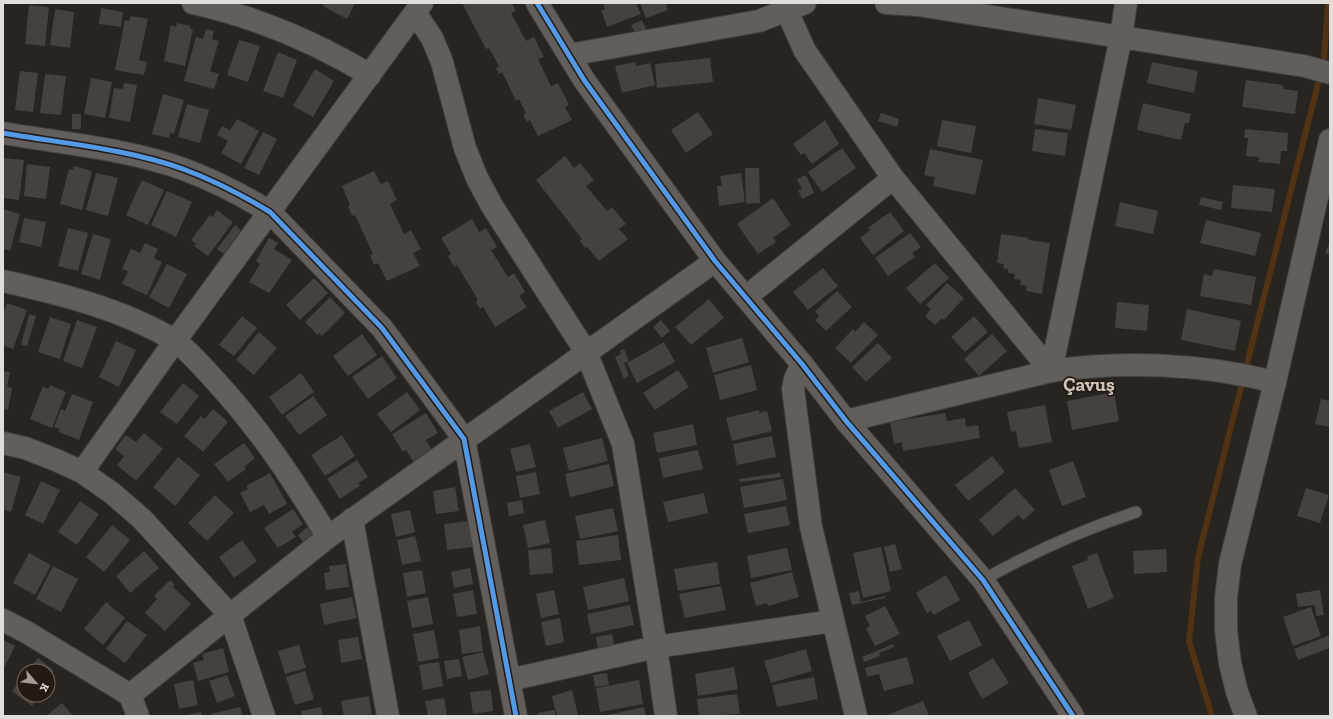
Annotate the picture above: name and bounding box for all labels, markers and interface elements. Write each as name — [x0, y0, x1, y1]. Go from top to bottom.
district label: Çavuş — [1063, 373, 1115, 396]
north arrow — [16, 663, 56, 703]
text: K — [37, 681, 52, 694]

